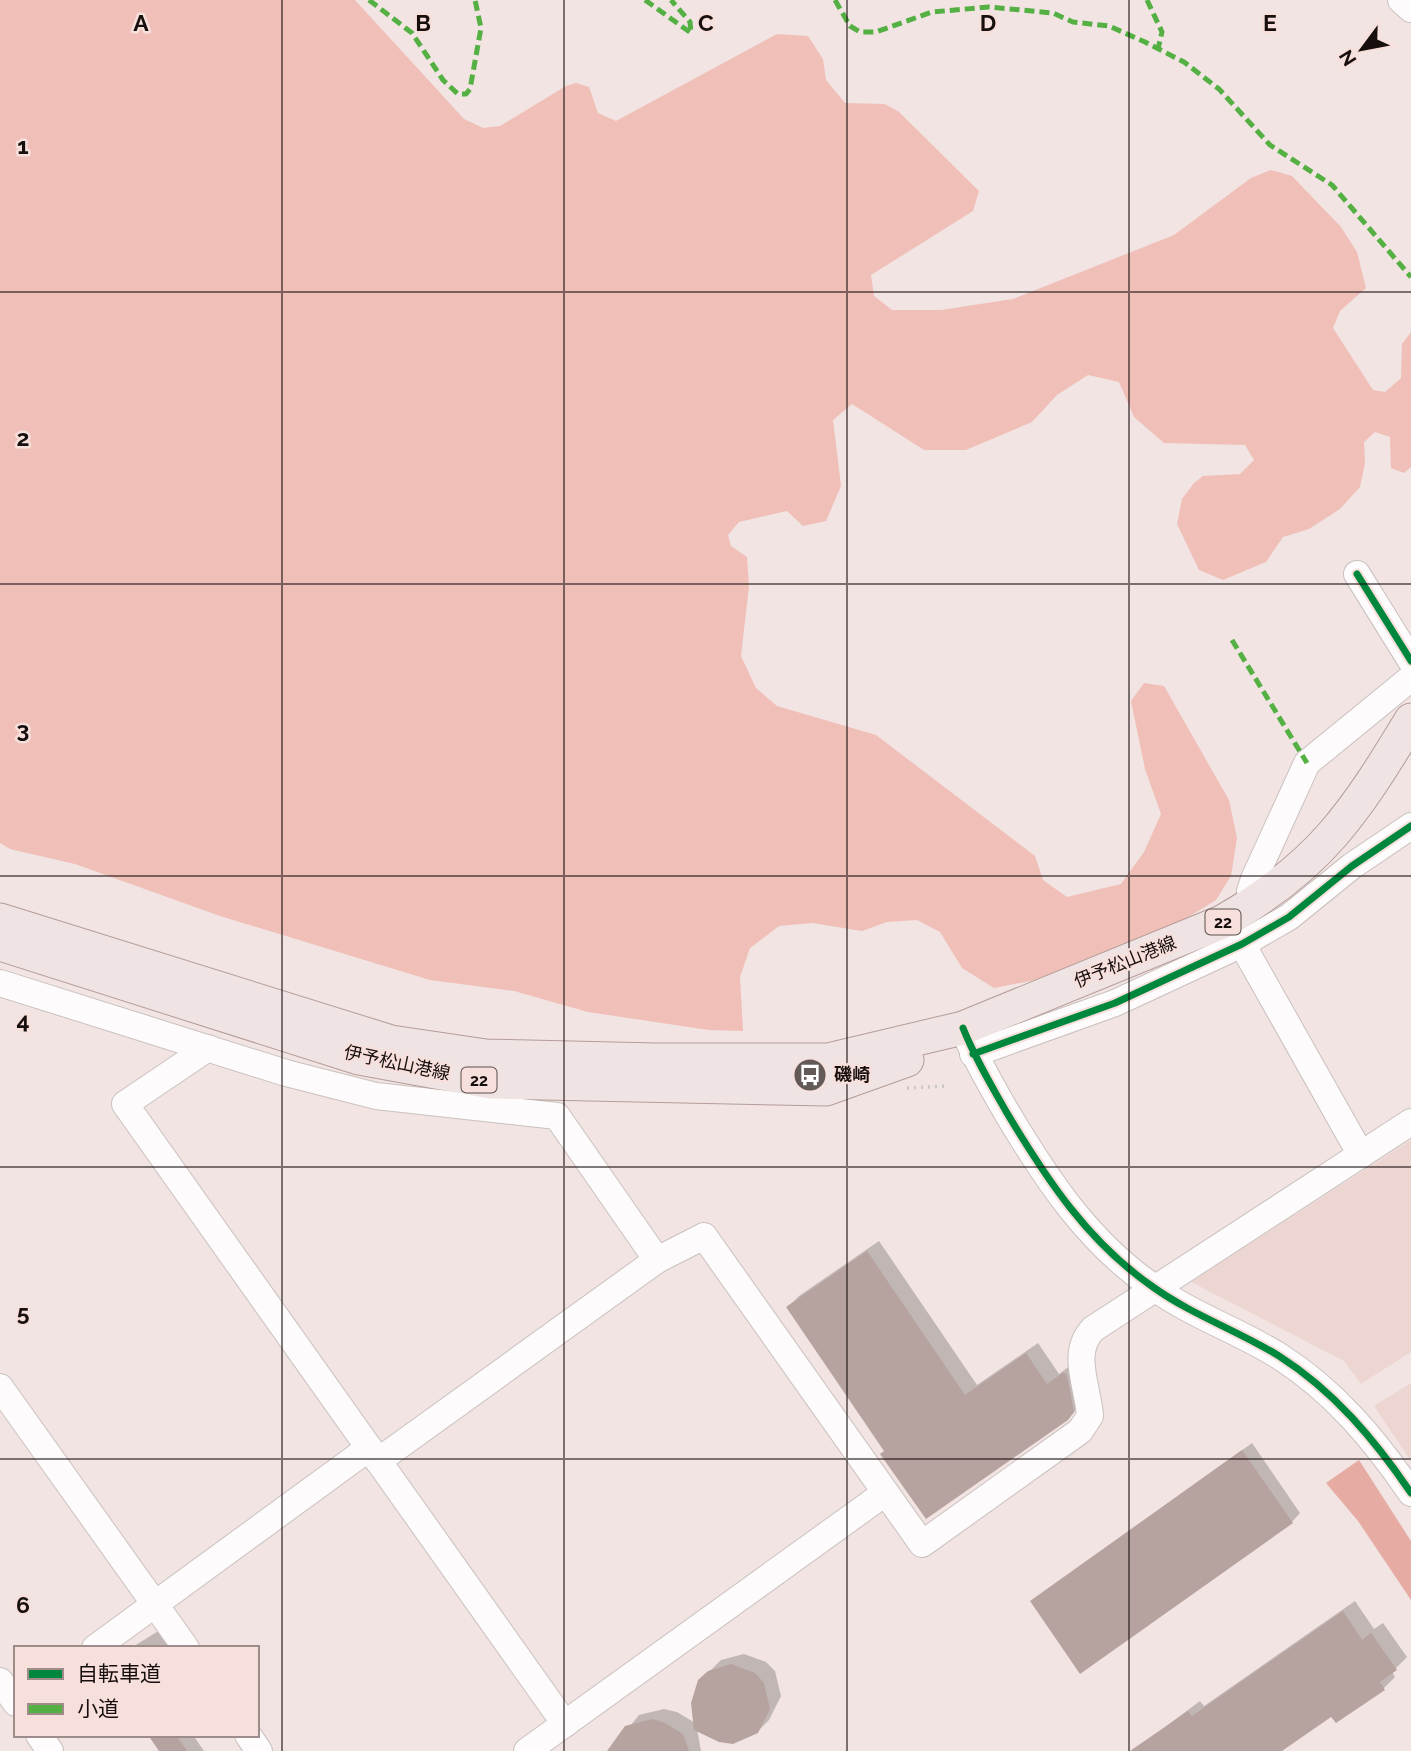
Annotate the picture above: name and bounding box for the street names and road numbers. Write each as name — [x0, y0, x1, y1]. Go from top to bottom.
road number: 22 — [1206, 910, 1240, 934]
street label: 伊予松山港線 — [1071, 932, 1179, 992]
street label: 伊予松山港線 — [342, 1041, 452, 1084]
road number: 22 — [462, 1068, 496, 1092]

